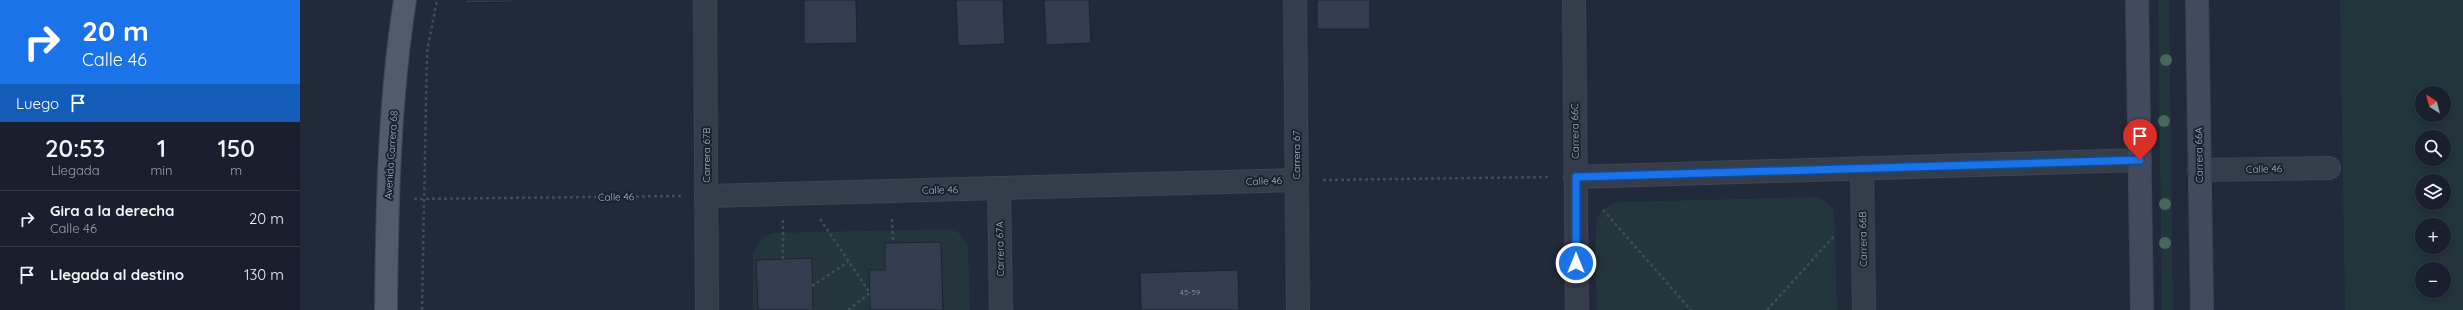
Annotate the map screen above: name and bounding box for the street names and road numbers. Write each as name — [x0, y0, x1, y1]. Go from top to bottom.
street label: Carrera 66C — [1568, 103, 1582, 159]
street label: Avenida Carrera 68 — [381, 110, 401, 200]
street label: Carrera 67B — [700, 127, 713, 183]
street label: Carrera 66A — [2192, 127, 2206, 183]
street label: Carrera 67 — [1290, 131, 1303, 179]
street label: Calle 46 — [2246, 162, 2283, 176]
street label: Calle 46 — [1246, 174, 1283, 188]
street label: Calle 46 — [922, 183, 959, 197]
street label: Calle 46 — [598, 190, 635, 204]
street label: Carrera 66B — [1856, 211, 1870, 267]
street label: Carrera 67A — [993, 221, 1007, 277]

